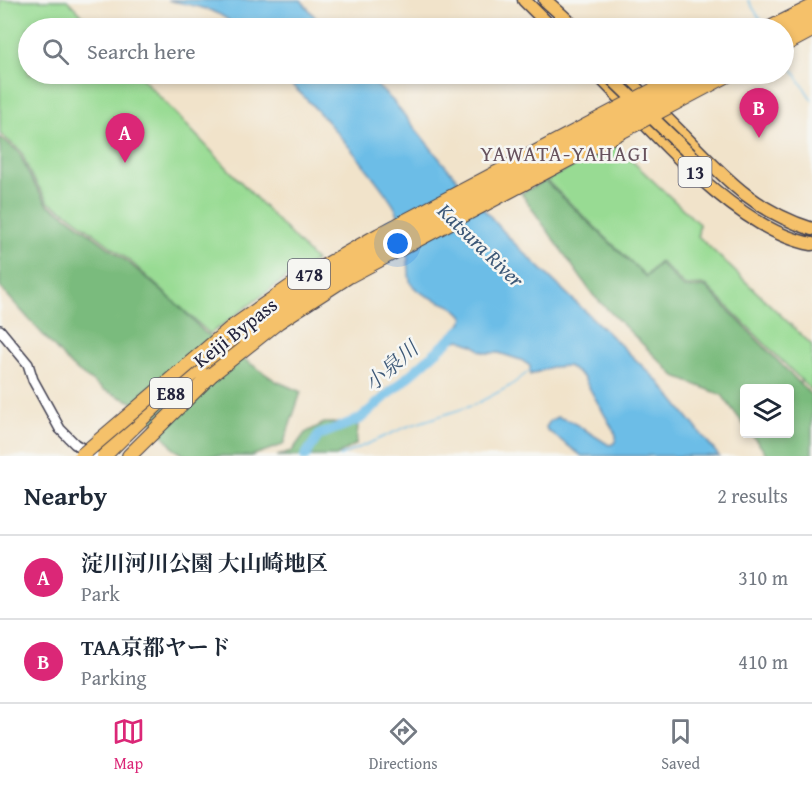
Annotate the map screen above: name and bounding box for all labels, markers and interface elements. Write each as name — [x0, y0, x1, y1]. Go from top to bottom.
search box — [18, 18, 794, 84]
icon: search — [39, 35, 72, 68]
text: Search here — [87, 35, 196, 67]
pin: B — [740, 88, 778, 138]
pin: A — [106, 114, 144, 163]
district label: YAWATA-YAHAGI — [480, 138, 650, 169]
road number: 13 — [678, 157, 712, 187]
water label: Katsura River — [430, 195, 532, 295]
your location — [383, 229, 412, 258]
road number: 478 — [288, 259, 330, 289]
street label: Keiji Bypass — [187, 290, 283, 374]
water label: 小泉川 — [357, 332, 426, 398]
road number: E88 — [150, 378, 192, 408]
map controls — [740, 384, 794, 438]
button: layers — [740, 384, 794, 438]
text: Nearby — [24, 476, 107, 515]
text: 2 results — [717, 481, 788, 510]
text: 淀川河川公園 大山崎地区 — [81, 547, 328, 579]
text: A — [37, 563, 50, 592]
text: 310 m — [738, 563, 788, 592]
text: Park — [81, 579, 120, 608]
text: TAA京都ヤード — [81, 631, 231, 663]
text: B — [37, 647, 50, 676]
text: 410 m — [738, 647, 788, 676]
text: Parking — [81, 663, 146, 692]
tab: Map — [112, 715, 145, 775]
tab: Directions — [369, 715, 438, 775]
tab: Saved — [661, 715, 700, 775]

